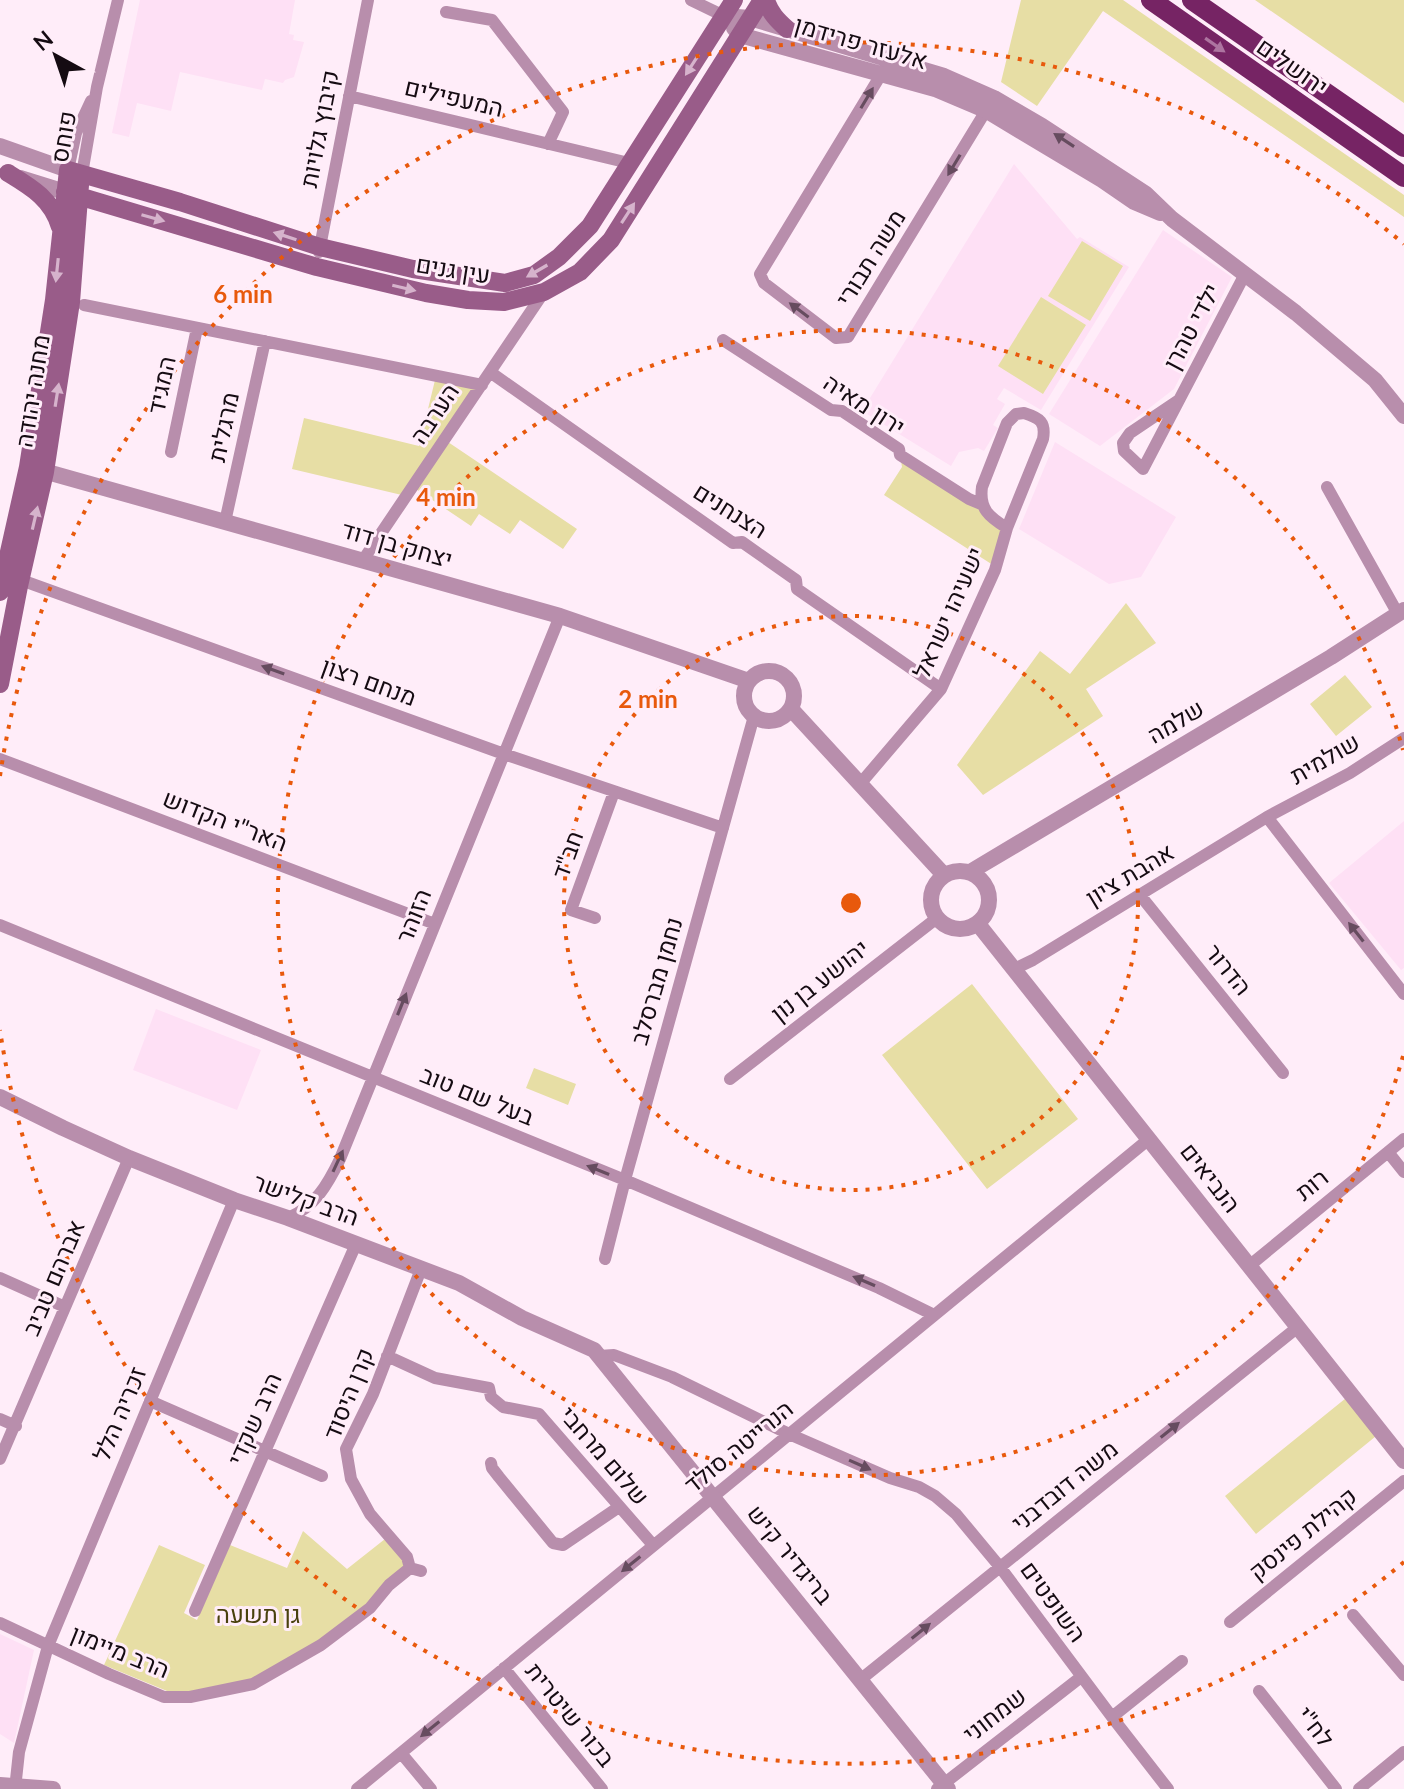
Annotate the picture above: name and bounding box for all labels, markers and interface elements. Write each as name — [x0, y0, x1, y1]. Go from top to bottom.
street label: אלעזר פרידמן — [792, 9, 931, 74]
north arrow — [16, 16, 96, 96]
text: N — [28, 25, 58, 56]
street label: ירושלים — [1252, 31, 1334, 101]
one-way arrow — [1205, 37, 1226, 52]
one-way arrow — [685, 54, 699, 76]
street label: קיבוץ גלויות — [293, 68, 344, 190]
street label: המעפילים — [402, 71, 506, 122]
one-way arrow — [860, 87, 874, 109]
street label: פוחס — [44, 109, 81, 165]
one-way arrow — [1053, 134, 1075, 148]
one-way arrow — [947, 154, 961, 176]
one-way arrow — [620, 203, 635, 224]
street label: משה תבורי — [829, 204, 911, 311]
one-way arrow — [142, 212, 166, 225]
one-way arrow — [273, 229, 297, 242]
street label: עין גנים — [414, 248, 492, 289]
one-way arrow — [51, 258, 64, 283]
one-way arrow — [526, 264, 548, 278]
street label: ילדי טהרן — [1156, 278, 1225, 374]
text: 6 min — [213, 279, 273, 308]
one-way arrow — [391, 282, 416, 294]
one-way arrow — [788, 302, 810, 318]
street label: מחנה יהודה — [8, 332, 55, 449]
street label: המגיד — [140, 353, 181, 416]
street label: ירון מאיה — [819, 367, 911, 441]
street label: הערבה — [403, 377, 464, 449]
one-way arrow — [51, 382, 64, 407]
street label: מרגלית — [201, 389, 244, 464]
street label: הצנחנים — [688, 476, 773, 544]
text: 4 min — [416, 482, 476, 511]
one-way arrow — [29, 506, 42, 531]
street label: יצחק בן דוד — [339, 514, 456, 573]
street label: ישעיהו ישראל — [906, 542, 989, 682]
street label: מנחם רצון — [318, 650, 421, 711]
one-way arrow — [260, 664, 284, 676]
text: 2 min — [618, 684, 678, 713]
street label: שלמה — [1142, 693, 1209, 749]
street label: שולמית — [1284, 726, 1364, 789]
street label: האר"י הקדוש — [159, 783, 292, 857]
street label: חב"ד — [545, 827, 589, 882]
street label: אהבת ציון — [1080, 836, 1179, 911]
street label: הזוהר — [389, 884, 436, 947]
centre of rings — [837, 889, 865, 917]
street label: נחמן מברסלב — [624, 913, 688, 1048]
one-way arrow — [1349, 922, 1365, 942]
street label: יהושע בן נון — [764, 933, 874, 1027]
street label: הדרור — [1200, 938, 1258, 1000]
one-way arrow — [396, 992, 409, 1016]
street label: בעל שם טוב — [417, 1059, 539, 1131]
street label: הנביאים — [1175, 1136, 1247, 1218]
one-way arrow — [332, 1150, 345, 1173]
street label: רות — [1289, 1162, 1333, 1206]
one-way arrow — [587, 1163, 610, 1176]
street label: הרב קלישר — [250, 1166, 363, 1231]
street label: אברהם טביב — [15, 1215, 90, 1340]
one-way arrow — [852, 1274, 876, 1287]
street label: קרן היסוד — [316, 1344, 379, 1443]
street label: זכריה הלל — [86, 1362, 151, 1465]
street label: הרב שקדי — [220, 1368, 287, 1469]
street label: הנרייטה סולד — [678, 1393, 798, 1498]
street label: שלום מרחבי — [554, 1400, 656, 1510]
one-way arrow — [1160, 1422, 1180, 1439]
street label: משה דובדבני — [1005, 1433, 1123, 1536]
one-way arrow — [849, 1458, 872, 1472]
street label: קהילת פינסק — [1242, 1480, 1362, 1585]
street label: בריגדיר קיש — [742, 1498, 840, 1610]
one-way arrow — [621, 1555, 641, 1572]
street label: השופטים — [1015, 1555, 1093, 1647]
park label: גן תשעה — [216, 1599, 300, 1628]
street label: הרב מיימון — [67, 1618, 174, 1683]
one-way arrow — [911, 1623, 931, 1640]
street label: בכור שיטרית — [520, 1656, 622, 1772]
street label: שמחוני — [957, 1680, 1031, 1747]
street label: לח"י — [1292, 1700, 1341, 1752]
one-way arrow — [420, 1720, 440, 1737]

